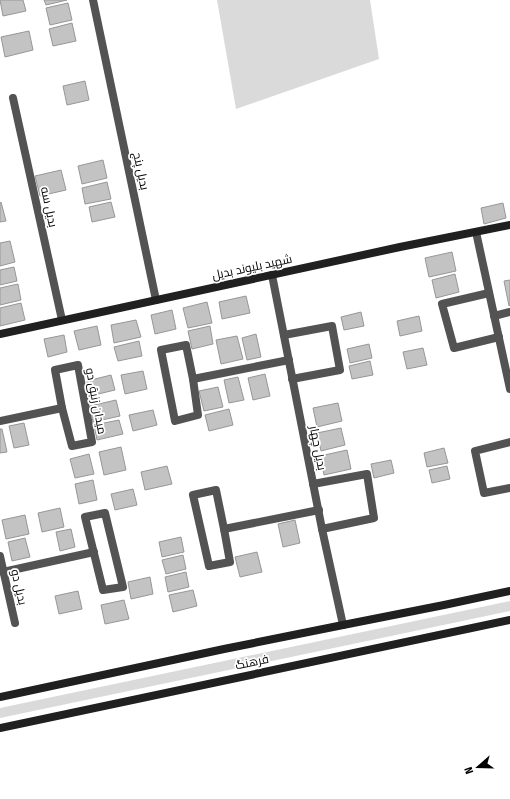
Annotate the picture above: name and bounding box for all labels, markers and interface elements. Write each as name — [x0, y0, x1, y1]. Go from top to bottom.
street label: بدیل پنج — [128, 151, 152, 192]
street label: بدیل سه — [38, 186, 60, 228]
street label: شهید بلیوند بدیل — [211, 252, 293, 282]
street label: میدان زنبق دو — [83, 367, 109, 435]
street label: بدیل چهار — [305, 423, 329, 472]
street label: بدیل دو — [8, 568, 30, 606]
street label: فرهنگ — [234, 652, 270, 672]
north arrow — [458, 747, 498, 787]
text: N — [462, 765, 476, 776]

